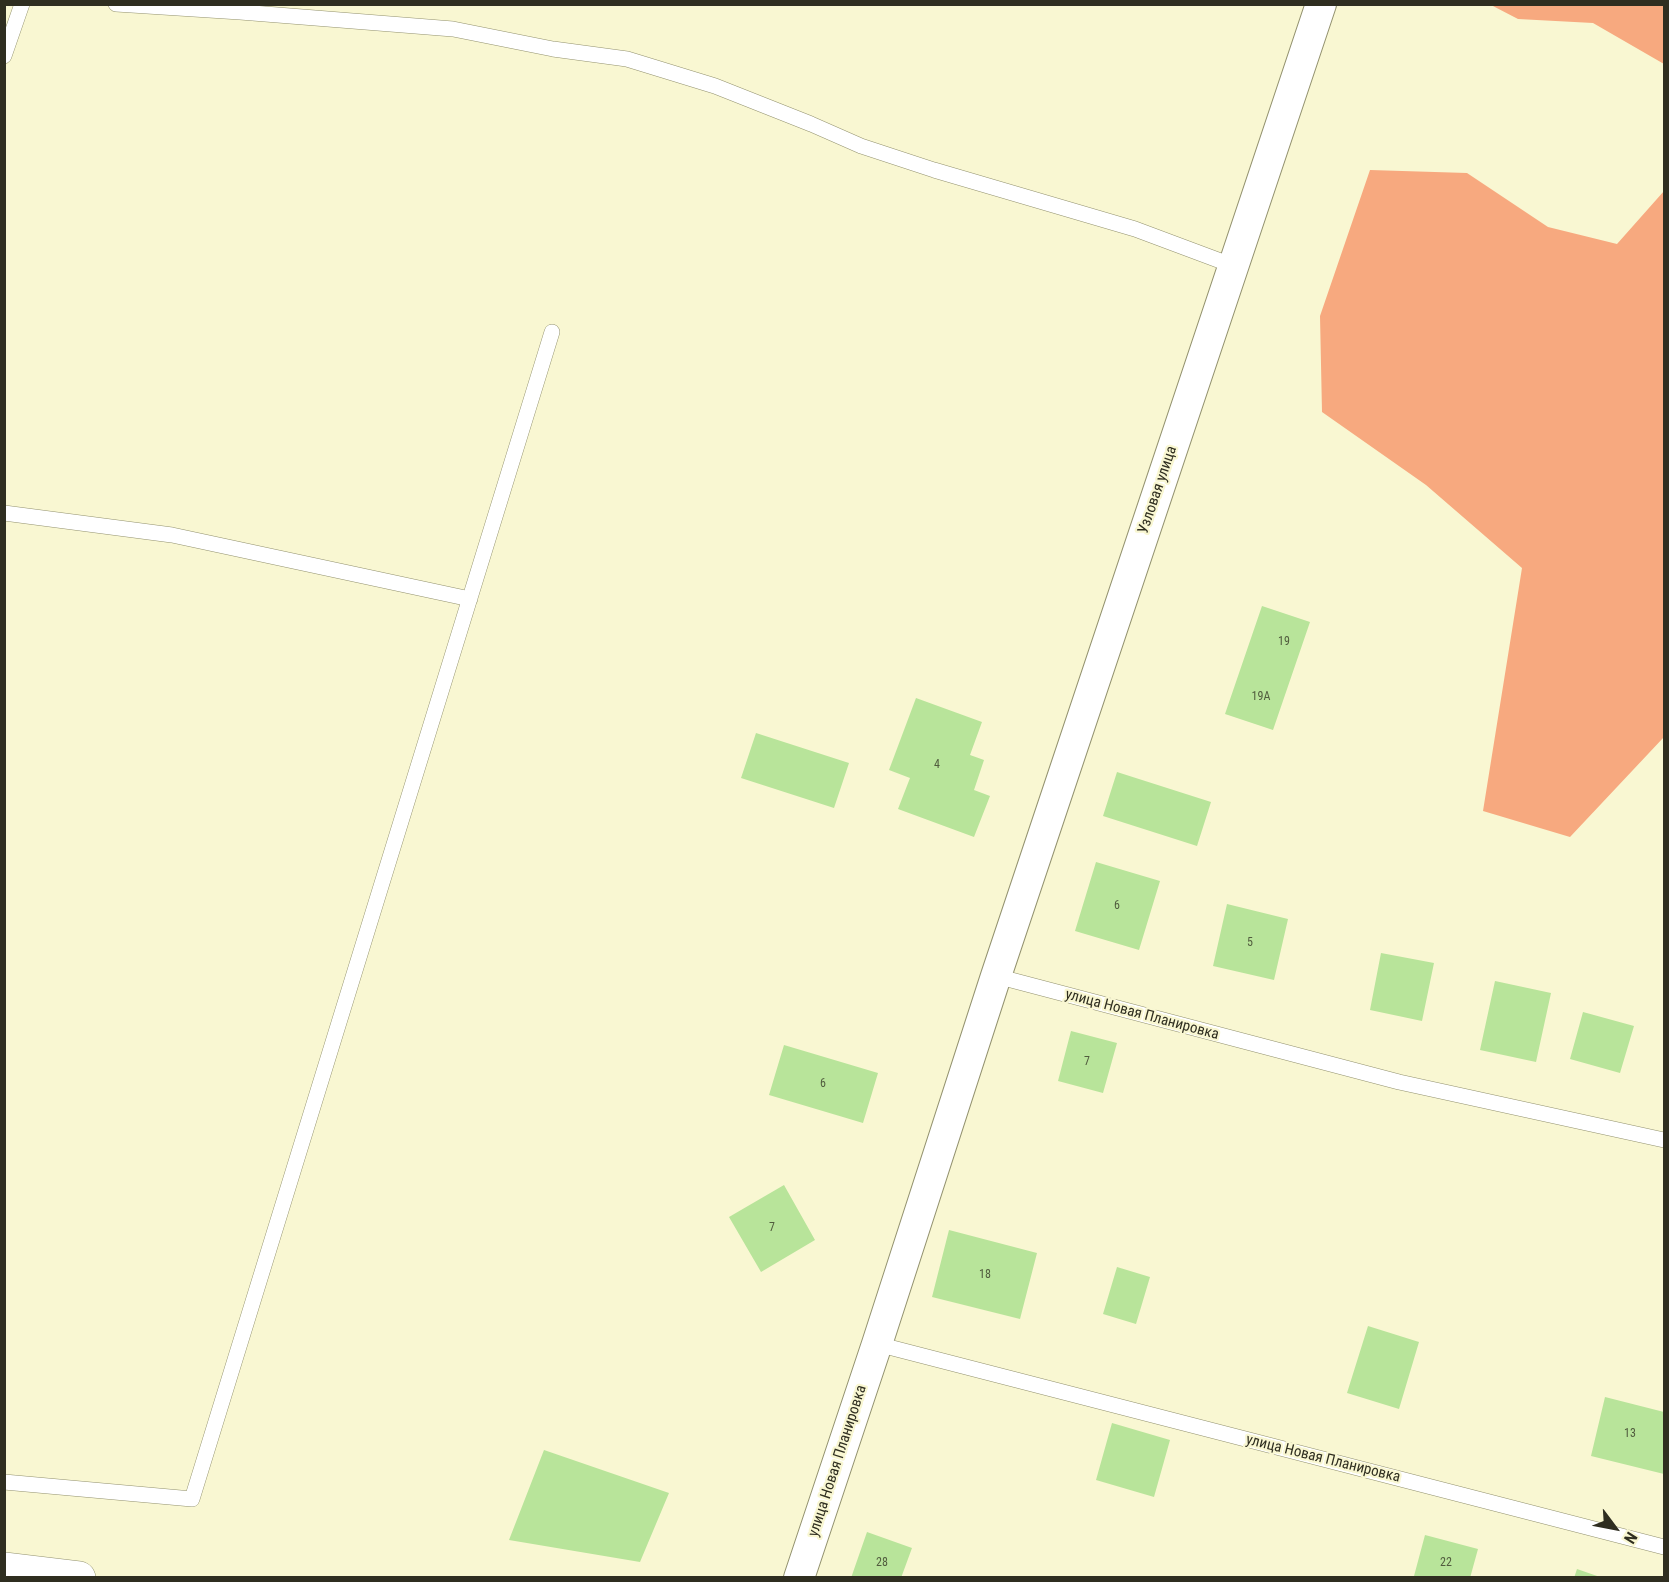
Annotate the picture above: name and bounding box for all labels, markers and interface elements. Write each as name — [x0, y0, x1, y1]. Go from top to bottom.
street label: Узловая улица — [1135, 444, 1181, 536]
house number: 19 — [1278, 635, 1290, 649]
house number: 19А — [1252, 690, 1270, 704]
house number: 4 — [934, 758, 940, 772]
house number: 6 — [1114, 899, 1120, 913]
house number: 5 — [1247, 936, 1253, 950]
street label: улица Новая Планировка — [1063, 986, 1221, 1044]
house number: 7 — [1084, 1055, 1090, 1069]
house number: 6 — [820, 1077, 826, 1091]
house number: 7 — [769, 1221, 775, 1235]
house number: 18 — [979, 1268, 991, 1282]
street label: улица Новая Планировка — [805, 1383, 871, 1539]
house number: 13 — [1624, 1427, 1636, 1441]
street label: улица Новая Планировка — [1244, 1431, 1402, 1487]
north arrow — [1585, 1498, 1645, 1558]
text: N — [1620, 1529, 1641, 1547]
house number: 28 — [876, 1556, 888, 1570]
house number: 22 — [1440, 1556, 1452, 1570]

